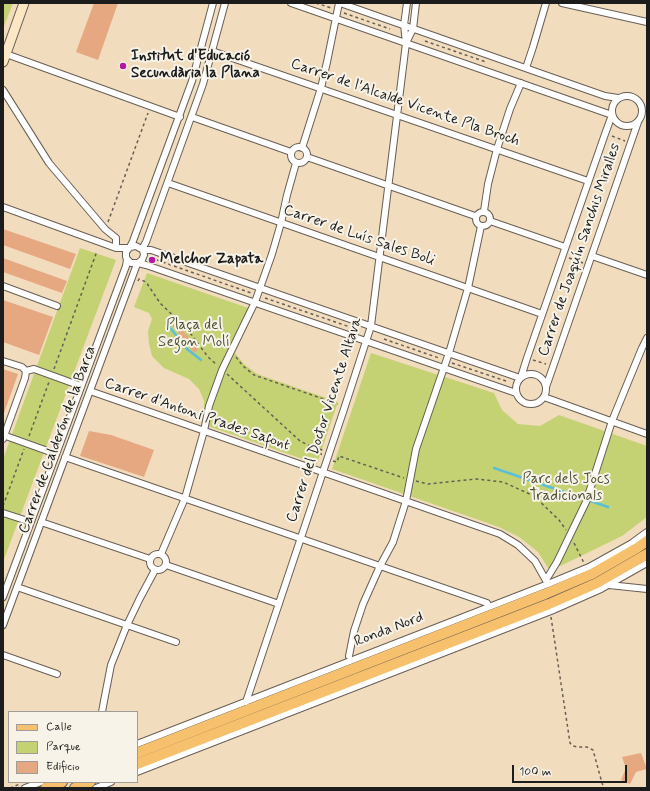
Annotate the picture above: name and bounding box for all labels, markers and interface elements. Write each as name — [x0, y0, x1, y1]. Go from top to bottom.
place label: Institut d'Educació Secundària la Plana — [131, 48, 260, 83]
street label: Carrer de l'Alcalde Vicente Pla Broch — [288, 55, 522, 151]
marker: Institut d'Educació Secundària la Plana — [118, 61, 128, 71]
street label: Carrer de Joaquín Sanchis Miralles — [535, 141, 625, 359]
street label: Carrer de Luís Sales Boli — [281, 202, 437, 270]
place label: Melchor Zapata — [160, 251, 263, 269]
marker: Melchor Zapata — [147, 255, 157, 265]
street label: Carrer del Doctor Vicente Altava — [283, 315, 367, 525]
park label: Plaça del Segon Molí — [158, 317, 230, 352]
street label: Carrer de Calderón de la Barca — [16, 344, 100, 536]
street label: Carrer d'Antoni Prades Safont — [102, 375, 292, 455]
park label: Parc dels Jocs Tradicionals — [522, 471, 610, 506]
street label: Ronda Nord — [352, 609, 426, 651]
legend — [8, 711, 138, 783]
text: Calle — [46, 719, 72, 735]
text: Parque — [46, 739, 81, 755]
scale bar — [514, 757, 629, 783]
text: Edificio — [46, 759, 80, 775]
text: 100 m — [519, 764, 551, 780]

